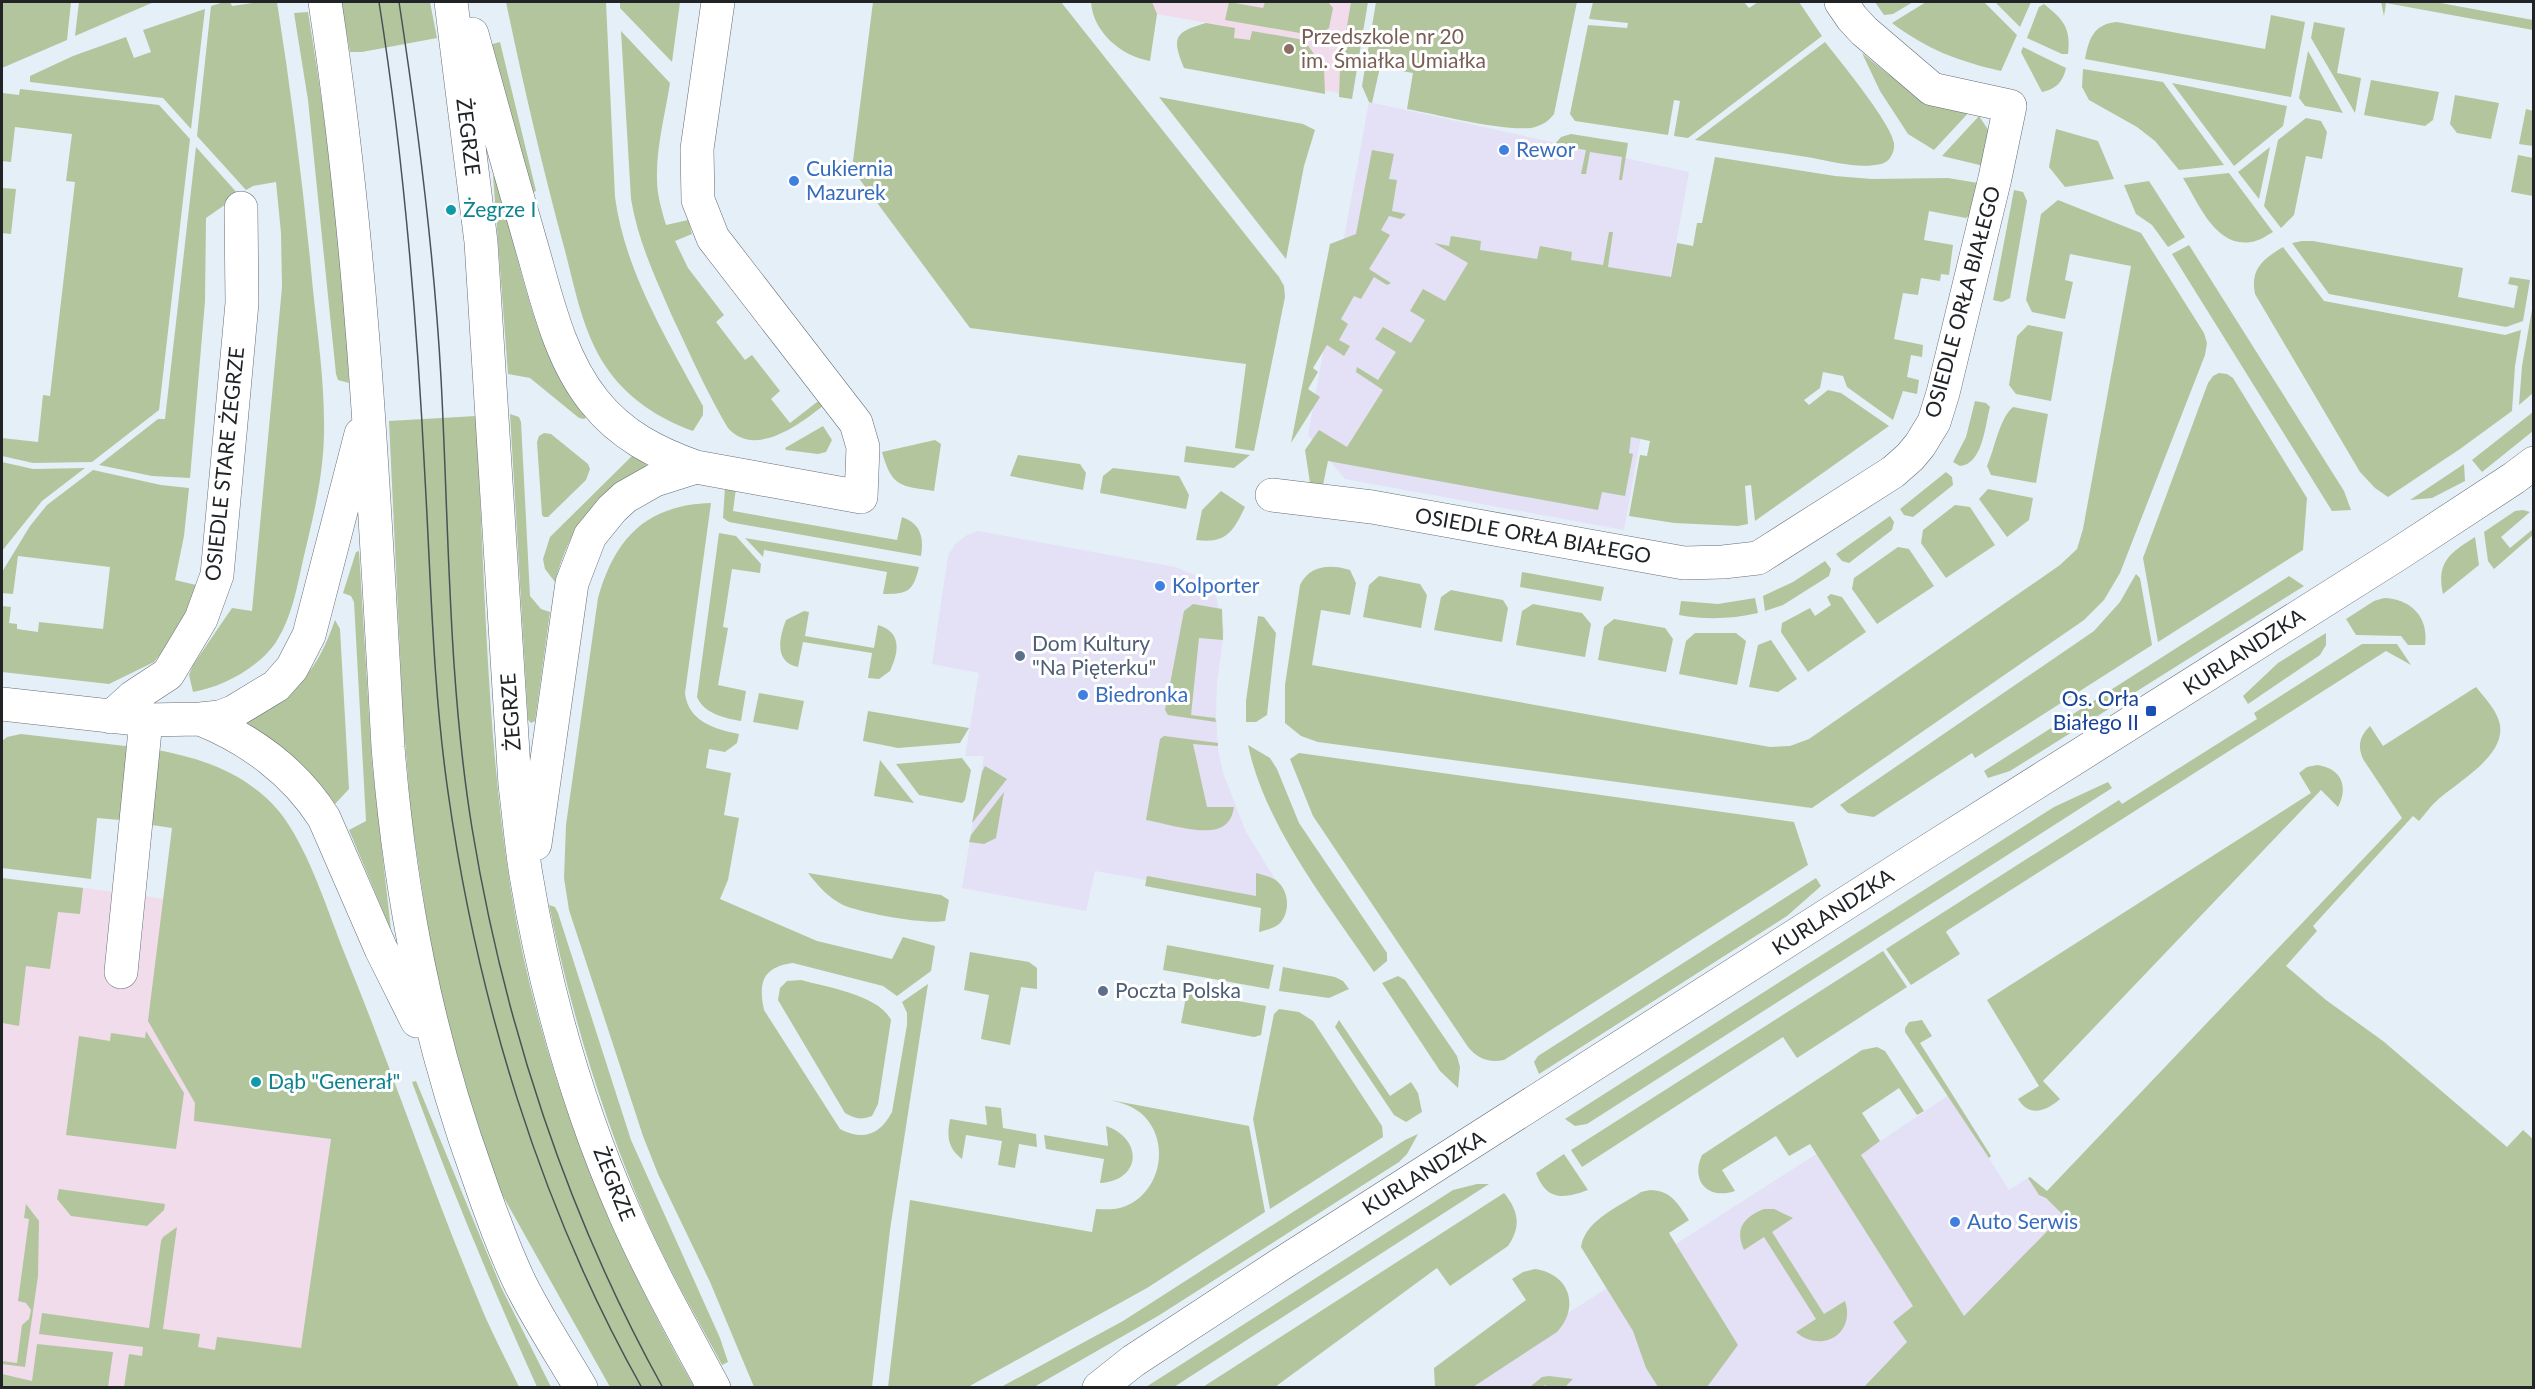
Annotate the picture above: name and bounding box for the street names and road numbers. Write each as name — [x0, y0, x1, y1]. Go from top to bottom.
street label: ŻEGRZE — [452, 97, 487, 177]
street label: OSIEDLE ORŁA BIAŁEGO — [1919, 183, 2005, 420]
street label: OSIEDLE STARE ŻEGRZE — [199, 345, 248, 582]
street label: OSIEDLE ORŁA BIAŁEGO — [1413, 501, 1653, 568]
street label: KURLANDZKA — [2178, 602, 2309, 699]
street label: ŻEGRZE — [494, 672, 525, 752]
street label: KURLANDZKA — [1767, 862, 1898, 959]
street label: KURLANDZKA — [1357, 1124, 1490, 1219]
street label: ŻEGRZE — [589, 1143, 642, 1224]

